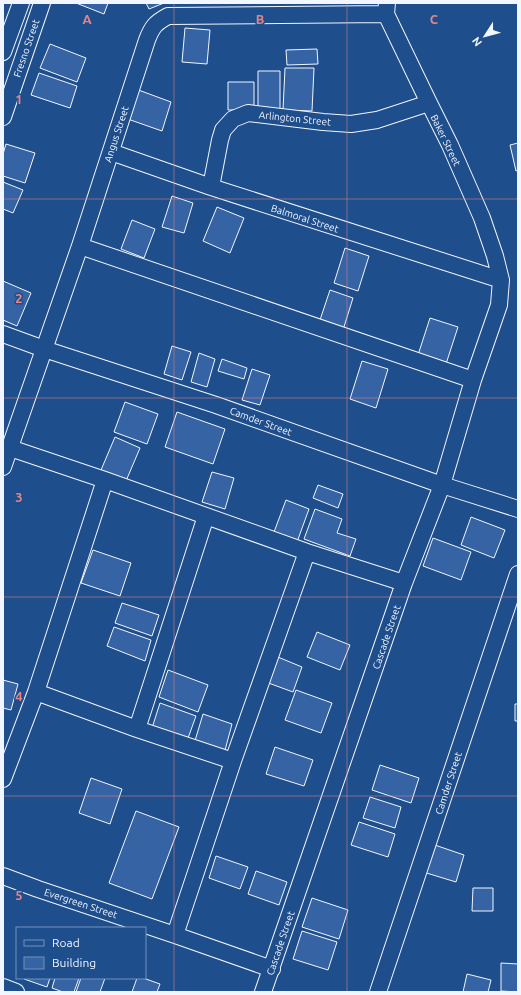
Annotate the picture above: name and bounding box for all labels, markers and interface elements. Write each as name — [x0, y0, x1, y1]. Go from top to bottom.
text: A — [82, 12, 92, 26]
text: B — [256, 12, 265, 26]
text: C — [430, 12, 439, 26]
north arrow — [465, 16, 505, 56]
street label: Fresno Street — [11, 18, 42, 79]
text: N — [470, 35, 484, 49]
text: 1 — [15, 92, 23, 106]
street label: Angus Street — [102, 105, 131, 164]
street label: Arlington Street — [258, 109, 332, 128]
street label: Baker Street — [428, 113, 463, 168]
street label: Balmoral Street — [270, 202, 340, 235]
text: 2 — [15, 291, 23, 305]
street label: Camder Street — [228, 405, 293, 438]
text: 3 — [15, 490, 23, 504]
street label: Cascade Street — [370, 604, 403, 671]
text: 4 — [15, 689, 23, 703]
street label: Camder Street — [433, 750, 464, 816]
street label: Evergreen Street — [43, 886, 119, 920]
text: 5 — [15, 888, 23, 902]
street label: Cascade Street — [264, 910, 297, 977]
legend — [16, 927, 146, 979]
text: Road — [52, 936, 80, 949]
text: Building — [52, 956, 96, 969]

